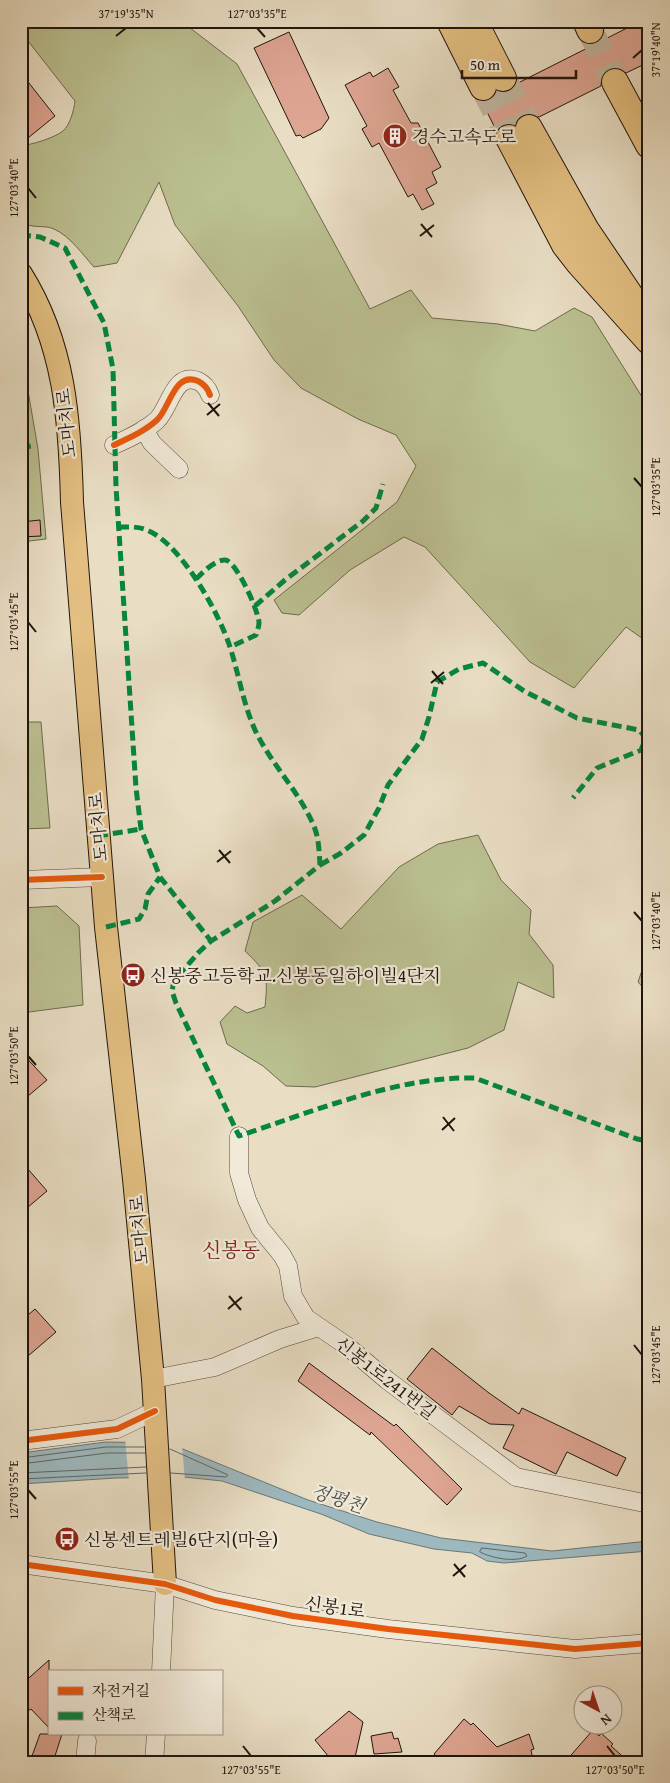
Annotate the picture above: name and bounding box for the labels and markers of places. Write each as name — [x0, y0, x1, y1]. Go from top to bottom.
building icon: 경수고속도로 — [382, 123, 408, 149]
place label: 경수고속도로 — [412, 123, 516, 150]
bus stop icon: 신봉중고등학교.신봉동일하이빌4단지 — [120, 962, 146, 988]
place label: 신봉중고등학교.신봉동일하이빌4단지 — [150, 962, 441, 989]
bus stop icon: 신봉센트레빌6단지(마을) — [54, 1526, 80, 1552]
place label: 신봉센트레빌6단지(마을) — [84, 1526, 278, 1553]

